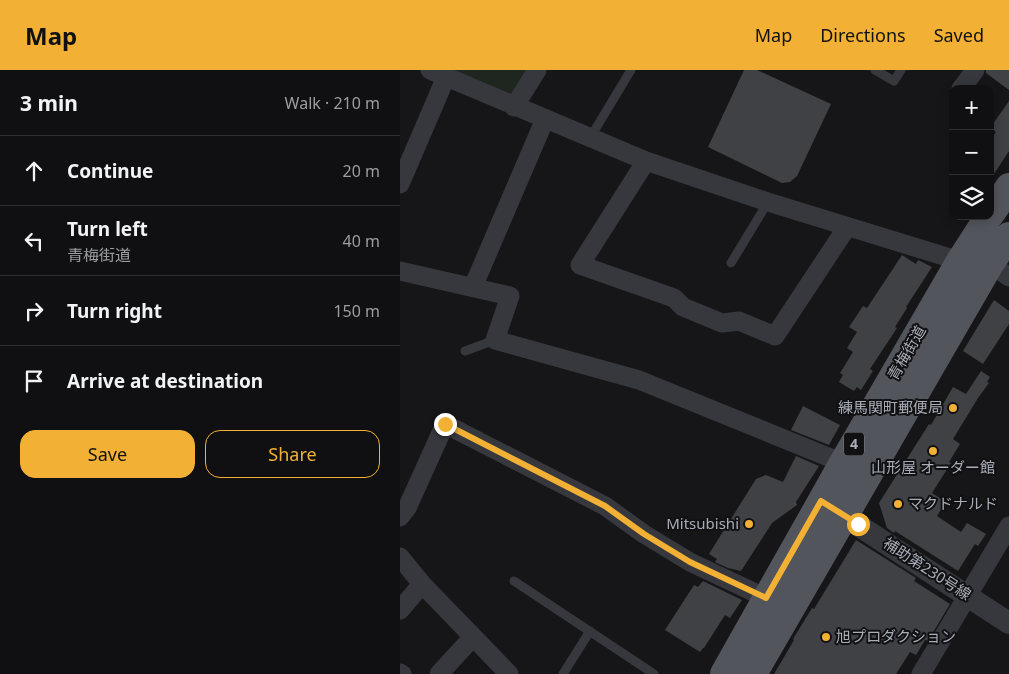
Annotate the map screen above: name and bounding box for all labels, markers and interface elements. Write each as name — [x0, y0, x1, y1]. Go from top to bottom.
text: Map — [25, 19, 77, 52]
text: Map — [755, 23, 792, 47]
text: Directions — [820, 23, 906, 47]
text: Saved — [934, 23, 984, 47]
map controls — [949, 85, 994, 220]
button: + — [949, 85, 994, 130]
text: 3 min — [20, 89, 78, 117]
text: Walk · 210 m — [285, 92, 380, 114]
button: − — [949, 130, 994, 175]
icon: ahead — [20, 157, 48, 185]
text: Continue — [67, 158, 153, 184]
text: 20 m — [343, 160, 380, 182]
button: layers — [949, 175, 994, 220]
text: Turn left — [67, 216, 148, 242]
icon: left — [20, 227, 48, 255]
text: 40 m — [343, 230, 380, 252]
text: 青梅街道 — [67, 244, 131, 266]
icon: right — [20, 297, 48, 325]
text: Turn right — [67, 298, 162, 324]
text: 150 m — [333, 300, 380, 322]
street label: 青梅街道 — [882, 322, 930, 383]
icon: arrive — [20, 367, 48, 395]
text: Arrive at destination — [67, 368, 263, 394]
place label: 練馬関町郵便局 — [838, 397, 943, 417]
marker: 練馬関町郵便局 — [947, 402, 959, 414]
route end — [434, 413, 457, 436]
button: Save — [20, 430, 195, 478]
button: Share — [205, 430, 380, 478]
road number: 4 — [844, 432, 864, 456]
marker: 山形屋 オーダー館 — [927, 445, 939, 457]
place label: 山形屋 オーダー館 — [871, 457, 995, 477]
place label: マクドナルド — [908, 493, 998, 513]
marker: マクドナルド — [892, 498, 904, 510]
place label: Mitsubishi — [666, 513, 739, 533]
route start — [847, 513, 870, 536]
marker: Mitsubishi — [743, 518, 755, 530]
street label: 補助第230号線 — [880, 532, 975, 604]
place label: 旭プロダクション — [836, 626, 956, 646]
marker: 旭プロダクション — [820, 631, 832, 643]

